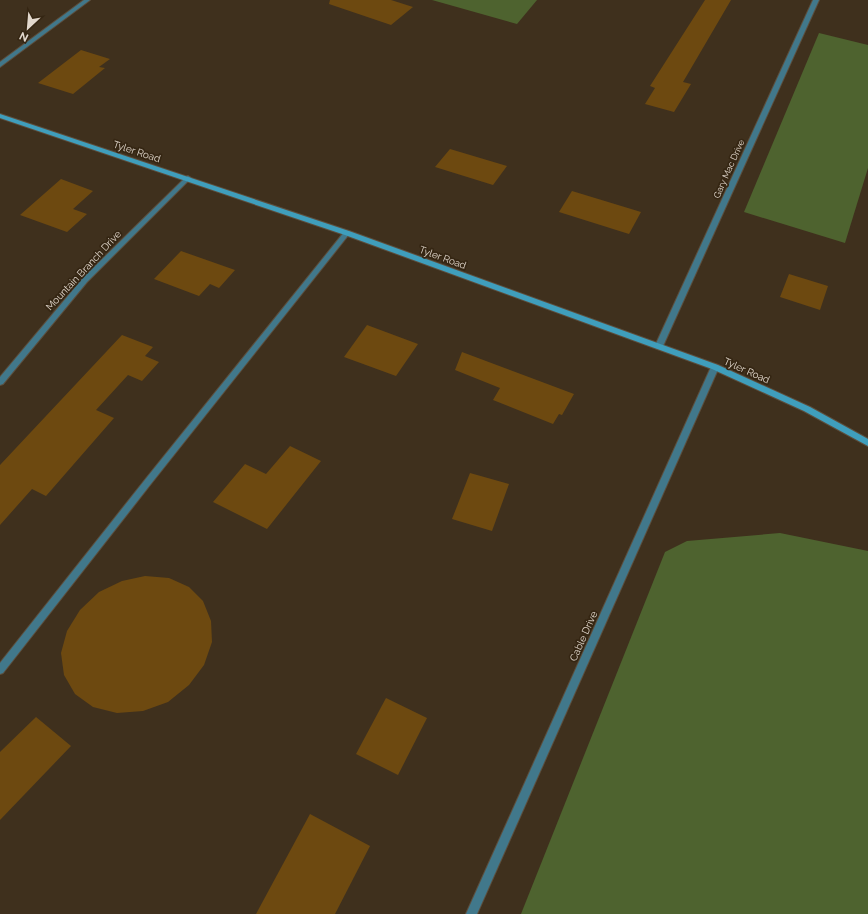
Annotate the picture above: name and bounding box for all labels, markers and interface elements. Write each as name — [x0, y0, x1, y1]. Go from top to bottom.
north arrow — [8, 8, 48, 48]
text: N — [17, 29, 30, 44]
street label: Gary Mac Drive — [712, 138, 747, 200]
street label: Tyler Road — [112, 139, 162, 164]
street label: Mountain Branch Drive — [44, 228, 123, 312]
street label: Tyler Road — [418, 244, 468, 271]
street label: Tyler Road — [722, 355, 771, 385]
street label: Cable Drive — [568, 609, 599, 663]

